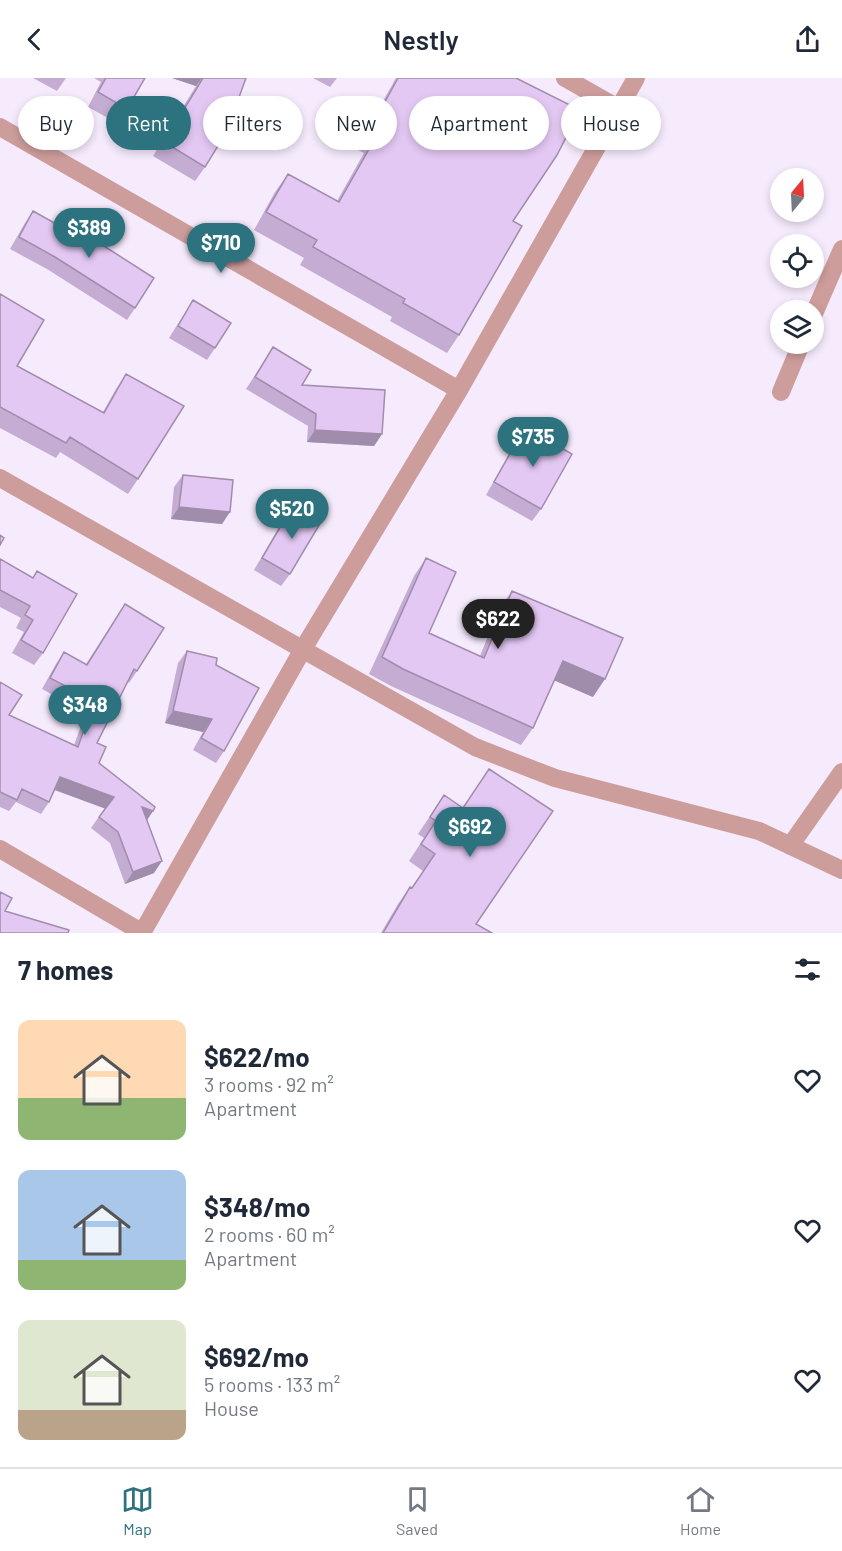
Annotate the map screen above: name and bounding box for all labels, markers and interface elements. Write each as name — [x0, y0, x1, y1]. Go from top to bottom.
icon: back — [18, 23, 51, 56]
text: Nestly — [383, 23, 459, 55]
icon: share — [791, 23, 824, 56]
chip: Buy — [18, 96, 94, 150]
chip: Rent — [106, 96, 191, 150]
chip: Filters — [203, 96, 303, 150]
chip: New — [315, 96, 397, 150]
chip: Apartment — [409, 96, 549, 150]
chip: House — [561, 96, 661, 150]
north arrow — [770, 168, 824, 222]
map controls — [770, 168, 824, 354]
pin: $389 — [53, 208, 125, 259]
text: $389 — [67, 215, 111, 239]
pin: $710 — [185, 223, 257, 274]
text: $710 — [201, 230, 241, 254]
button: locate — [770, 234, 824, 288]
button: layers — [770, 300, 824, 354]
pin: $735 — [497, 417, 569, 468]
text: $735 — [512, 424, 554, 448]
pin: $520 — [256, 489, 328, 540]
text: $520 — [270, 496, 314, 520]
pin: $622 — [462, 599, 534, 650]
text: $622 — [476, 606, 520, 630]
pin: $348 — [49, 685, 121, 736]
text: $348 — [62, 692, 108, 716]
pin: $692 — [434, 807, 506, 858]
text: $692 — [448, 814, 492, 838]
icon: filters — [791, 953, 824, 986]
text: 7 homes — [18, 954, 113, 985]
text: $622/mo — [204, 1041, 310, 1072]
icon: home — [66, 1044, 138, 1116]
icon: heart — [791, 1064, 824, 1097]
text: 3 rooms · 92 m² — [204, 1072, 334, 1096]
text: Apartment — [204, 1096, 297, 1120]
text: $348/mo — [204, 1191, 310, 1222]
icon: home — [66, 1194, 138, 1266]
icon: heart — [791, 1214, 824, 1247]
text: 2 rooms · 60 m² — [204, 1222, 335, 1246]
text: Apartment — [204, 1246, 297, 1270]
text: $692/mo — [204, 1341, 309, 1372]
icon: home — [66, 1344, 138, 1416]
icon: heart — [791, 1364, 824, 1397]
text: 5 rooms · 133 m² — [204, 1372, 340, 1396]
text: House — [204, 1396, 259, 1420]
tab: Map — [121, 1483, 154, 1538]
tab: Saved — [396, 1483, 438, 1538]
tab: Home — [680, 1483, 721, 1538]

